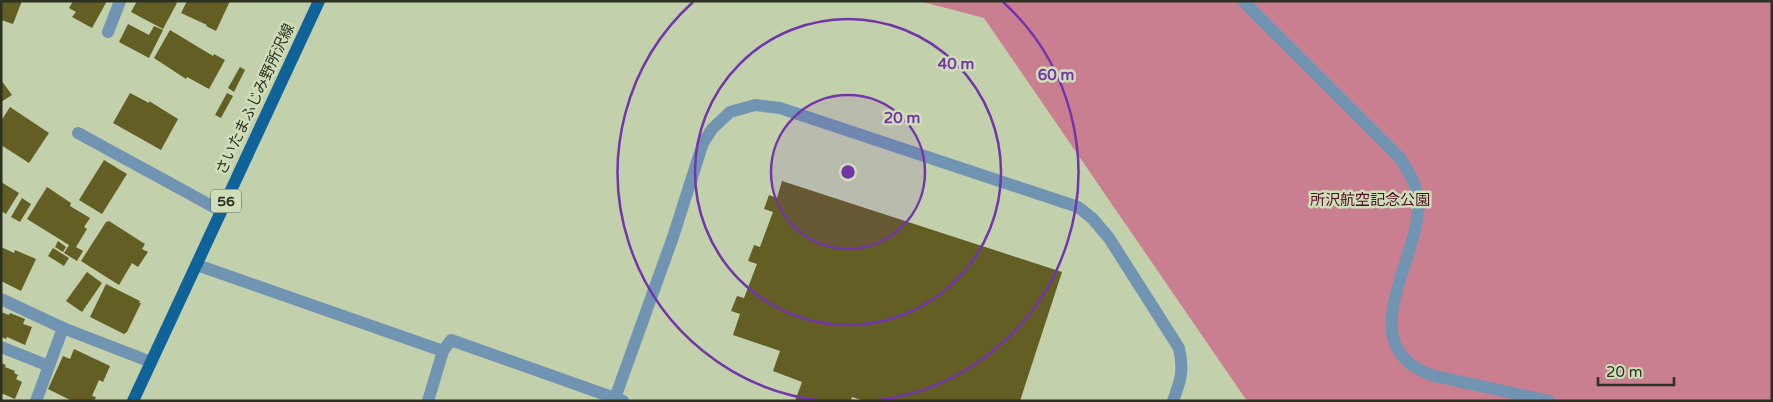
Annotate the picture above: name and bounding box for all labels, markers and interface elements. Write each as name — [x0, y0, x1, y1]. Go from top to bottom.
street label: さいたまふじみ野所沢線 — [212, 21, 298, 177]
text: 40 m — [938, 55, 974, 73]
text: 60 m — [1038, 66, 1074, 84]
text: 20 m — [884, 109, 920, 127]
centre of rings — [839, 163, 857, 181]
road number: 56 — [211, 190, 241, 212]
park label: 所沢航空記念公園 — [1310, 191, 1430, 209]
scale bar — [1598, 354, 1674, 386]
text: 20 m — [1606, 363, 1643, 381]

